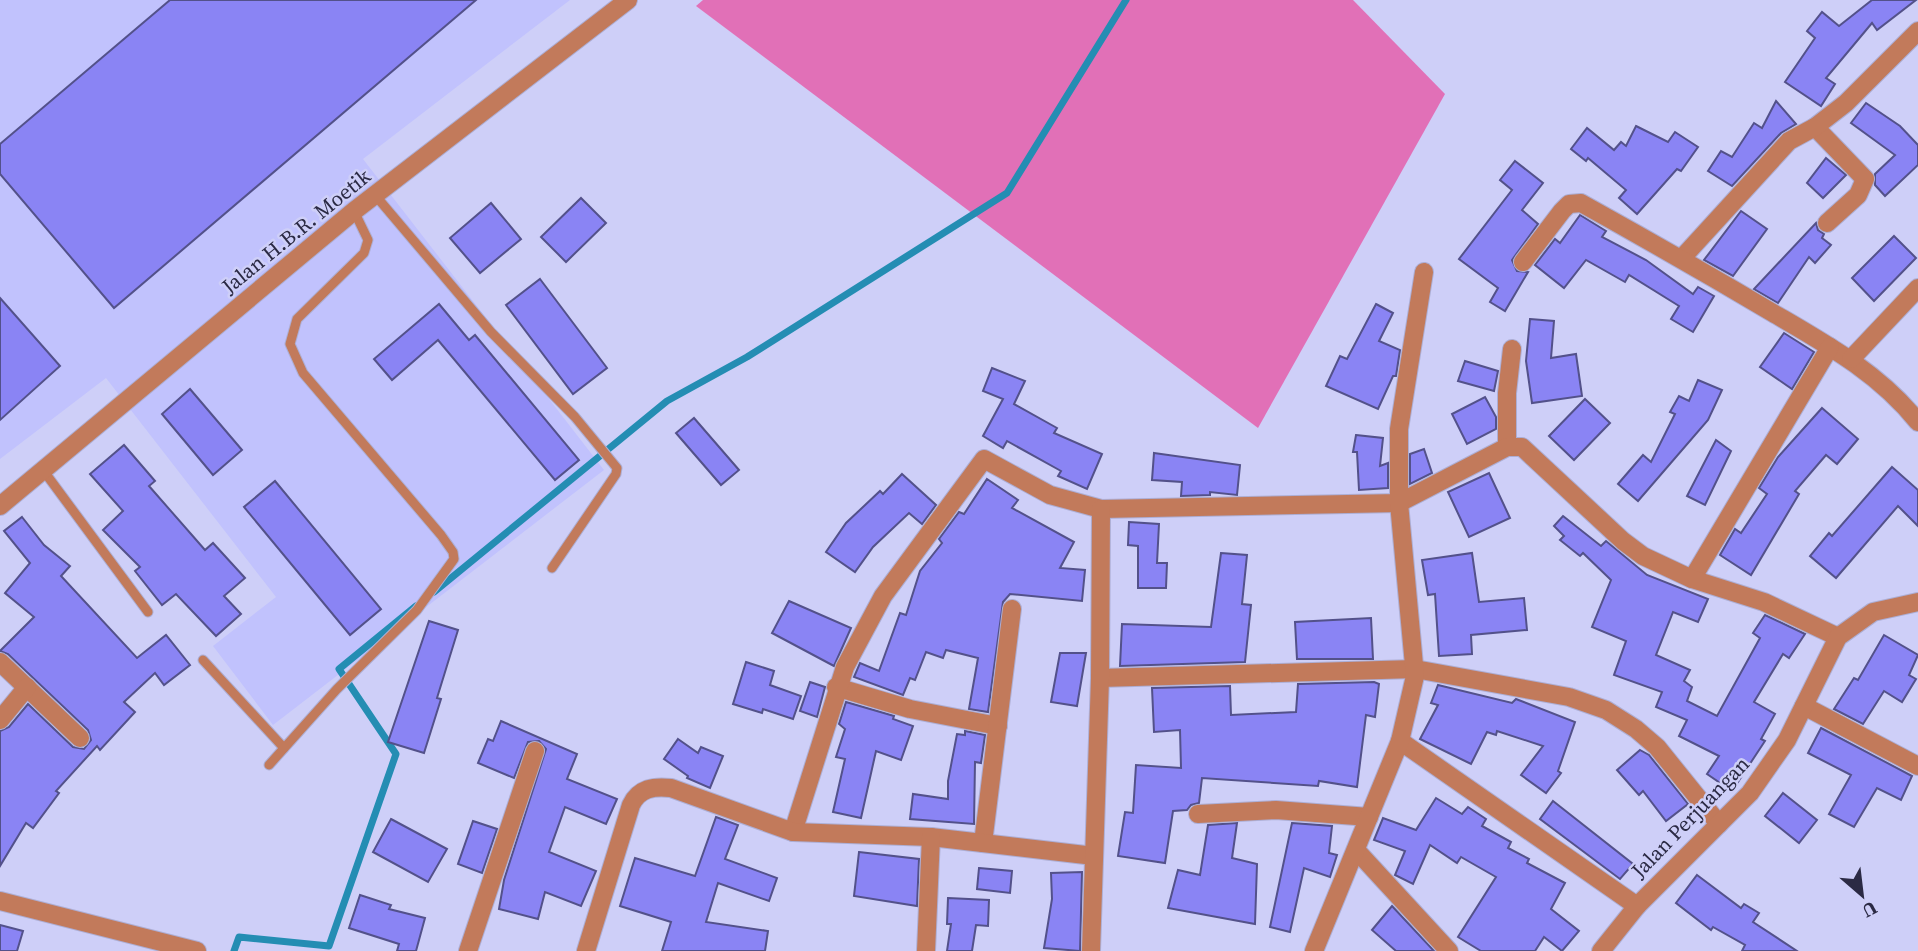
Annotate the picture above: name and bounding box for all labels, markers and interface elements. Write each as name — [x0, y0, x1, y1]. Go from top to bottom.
street label: Jalan H.B.R. Moetik — [215, 161, 377, 301]
street label: Jalan Perjuangan — [1624, 750, 1756, 885]
north arrow — [1827, 860, 1897, 930]
text: U — [1858, 895, 1882, 925]

